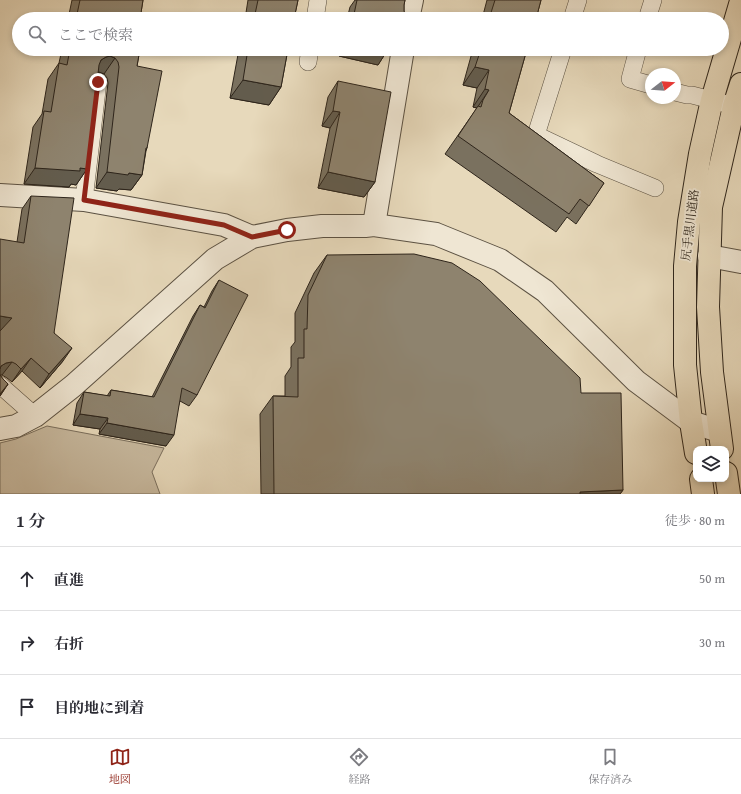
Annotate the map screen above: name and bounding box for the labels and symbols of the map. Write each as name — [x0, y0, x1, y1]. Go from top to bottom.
north arrow — [645, 68, 681, 104]
route end — [89, 73, 107, 91]
street label: 尻手黒川道路 — [677, 188, 702, 262]
route start — [278, 221, 296, 239]

